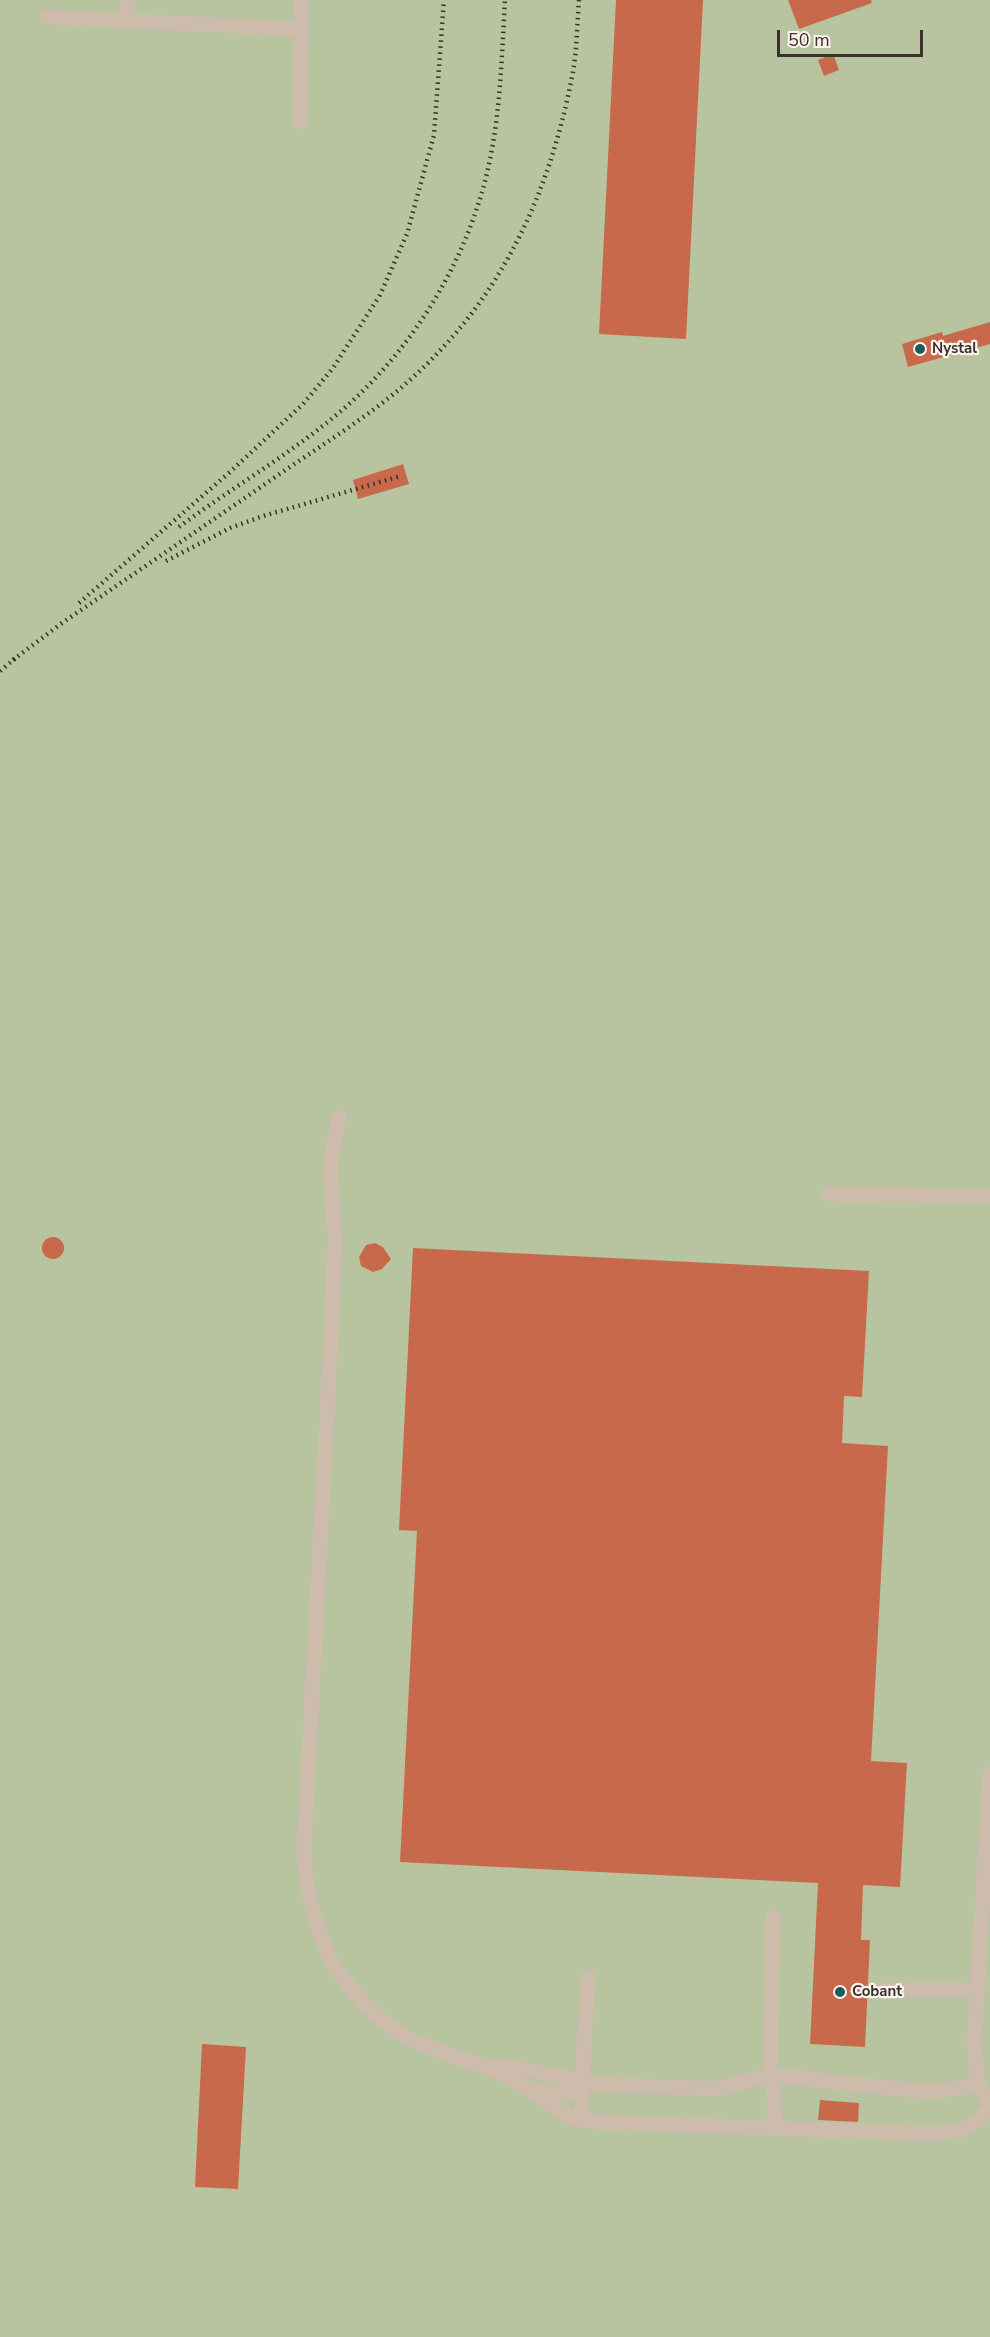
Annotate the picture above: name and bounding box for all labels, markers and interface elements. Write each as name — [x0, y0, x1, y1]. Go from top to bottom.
scale bar — [780, 18, 926, 56]
text: 50 m — [788, 28, 830, 52]
place label: Nystal — [932, 340, 977, 358]
marker: Nystal — [913, 342, 927, 356]
place label: Cobant — [852, 1983, 902, 2001]
marker: Cobant — [833, 1985, 847, 1999]

